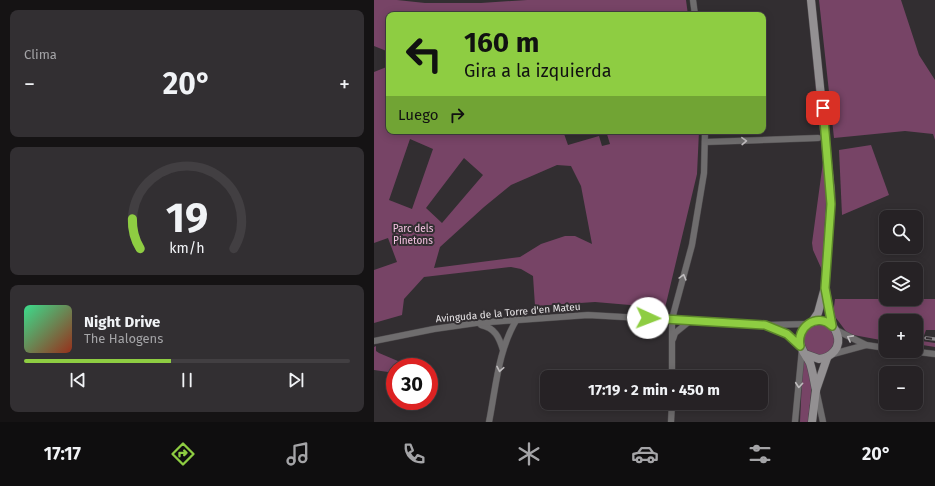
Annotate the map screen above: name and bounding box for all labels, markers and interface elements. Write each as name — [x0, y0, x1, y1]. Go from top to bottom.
text: 160 m — [464, 26, 539, 59]
icon: left — [398, 28, 450, 80]
text: Clima — [24, 47, 57, 62]
text: Gira a la izquierda — [464, 60, 612, 82]
text: 20° — [163, 66, 211, 102]
text: − — [24, 71, 35, 98]
text: + — [339, 71, 350, 98]
pin — [806, 91, 840, 125]
icon: arrive — [812, 97, 834, 119]
icon: right — [446, 104, 468, 126]
text: Luego — [398, 106, 438, 124]
one-way arrow — [741, 136, 747, 145]
text: 19 — [166, 193, 208, 243]
map controls — [879, 210, 923, 410]
button: search — [879, 210, 923, 254]
park label: Parc dels Pinetons — [393, 223, 434, 247]
text: km/h — [169, 240, 205, 257]
button: layers — [879, 262, 923, 306]
one-way arrow — [678, 273, 687, 280]
position arrow — [627, 297, 669, 339]
street label: Avinguda de la Torre d'en Mateu — [435, 301, 581, 325]
text: Night Drive — [84, 313, 160, 331]
button: + — [879, 314, 923, 358]
text: The Halogens — [84, 331, 163, 346]
one-way arrow — [847, 335, 854, 342]
speed limit sign: 30 — [386, 358, 438, 410]
one-way arrow — [496, 366, 504, 372]
button: − — [879, 366, 923, 410]
icon: previous — [67, 369, 89, 391]
icon: pause — [176, 369, 198, 391]
icon: next — [285, 369, 307, 391]
text: 17:19 · 2 min · 450 m — [588, 381, 720, 399]
one-way arrow — [794, 382, 803, 389]
icon: directions — [169, 440, 197, 468]
icon: music — [284, 440, 312, 468]
icon: phone — [400, 440, 428, 468]
icon: climate — [515, 440, 543, 468]
icon: car — [631, 440, 659, 468]
icon: filters — [746, 440, 774, 468]
text: 17:17 — [44, 443, 81, 465]
text: 20° — [862, 443, 891, 465]

